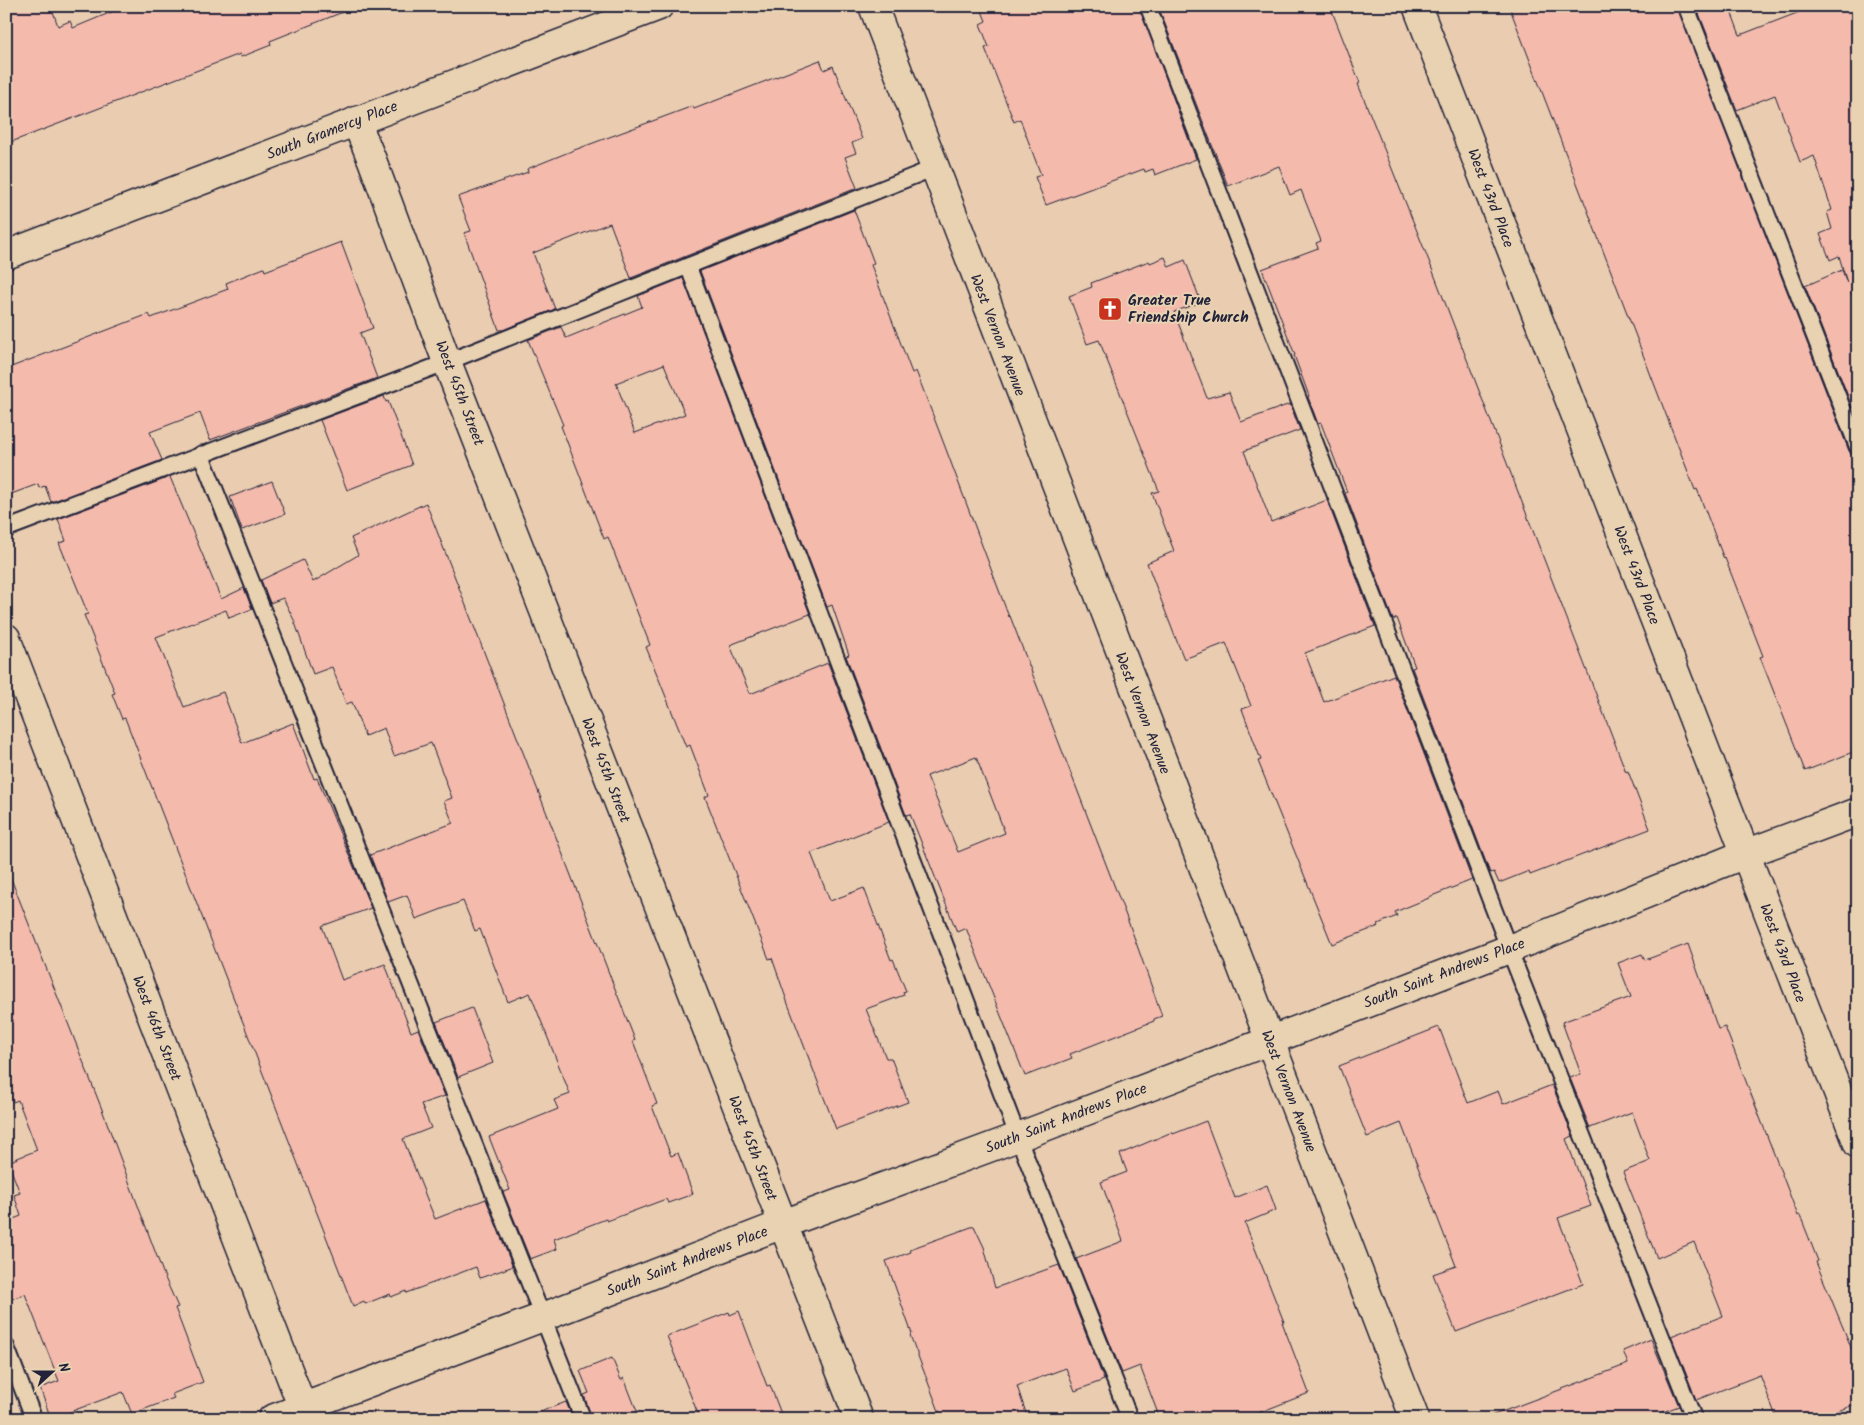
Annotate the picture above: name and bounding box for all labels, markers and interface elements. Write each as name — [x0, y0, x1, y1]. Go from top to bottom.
street label: South Gramercy Place — [263, 95, 402, 167]
street label: West 43rd Place — [1460, 145, 1520, 252]
street label: West Vernon Avenue — [963, 271, 1032, 400]
place label: Greater True Friendship Church — [1128, 289, 1249, 330]
church icon: Greater True Friendship Church — [1097, 296, 1123, 322]
street label: West 45th Street — [428, 337, 490, 450]
street label: West 43rd Place — [1606, 522, 1666, 629]
street label: West Vernon Avenue — [1108, 649, 1177, 778]
street label: West 45th Street — [574, 714, 636, 827]
street label: West 43rd Place — [1752, 900, 1812, 1007]
street label: South Saint Andrews Place — [1360, 932, 1529, 1016]
street label: West 46th Street — [125, 972, 187, 1085]
street label: West Vernon Avenue — [1254, 1027, 1323, 1156]
street label: South Saint Andrews Place — [982, 1077, 1151, 1161]
street label: West 45th Street — [721, 1092, 783, 1205]
street label: South Saint Andrews Place — [603, 1220, 772, 1304]
north arrow — [28, 1348, 78, 1398]
text: N — [51, 1360, 75, 1376]

